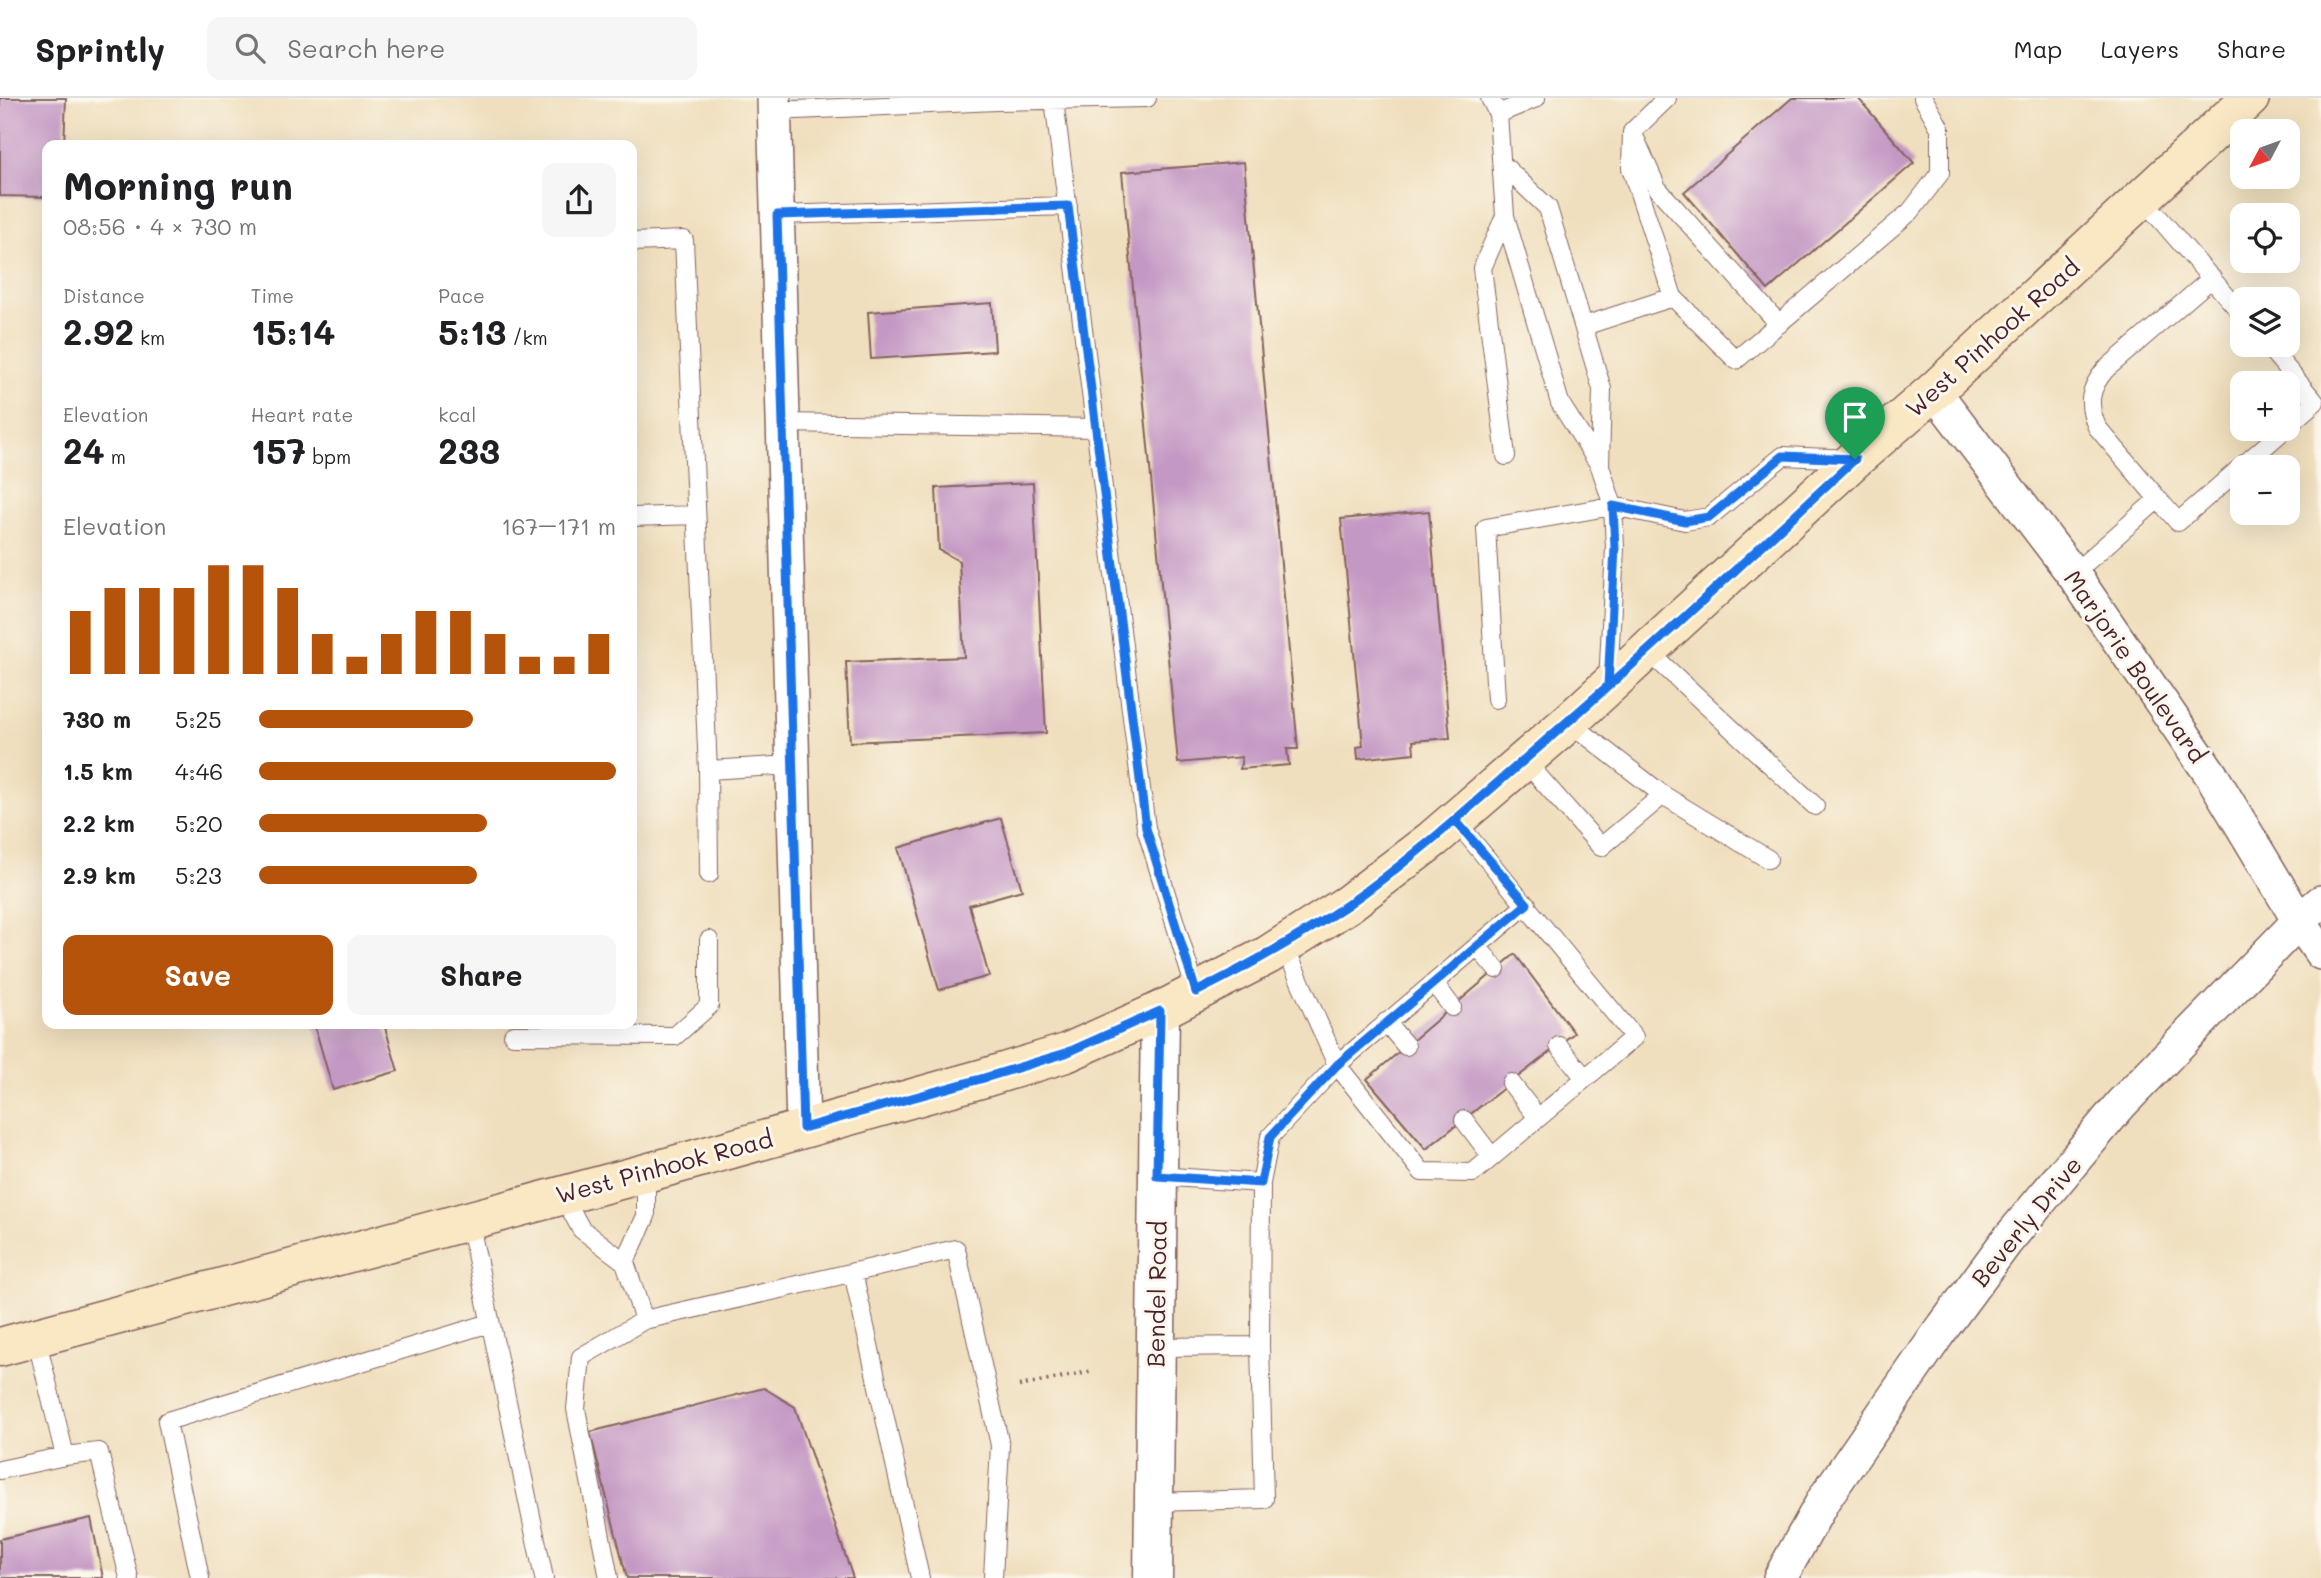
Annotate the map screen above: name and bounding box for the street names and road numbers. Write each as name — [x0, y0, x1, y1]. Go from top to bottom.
street label: West Pinhook Road — [1899, 251, 2085, 423]
street label: Marjorie Boulevard — [2058, 564, 2214, 768]
street label: West Pinhook Road — [552, 1122, 776, 1210]
street label: Beverly Drive — [1964, 1149, 2088, 1293]
street label: Bendel Road — [1139, 1220, 1173, 1368]

